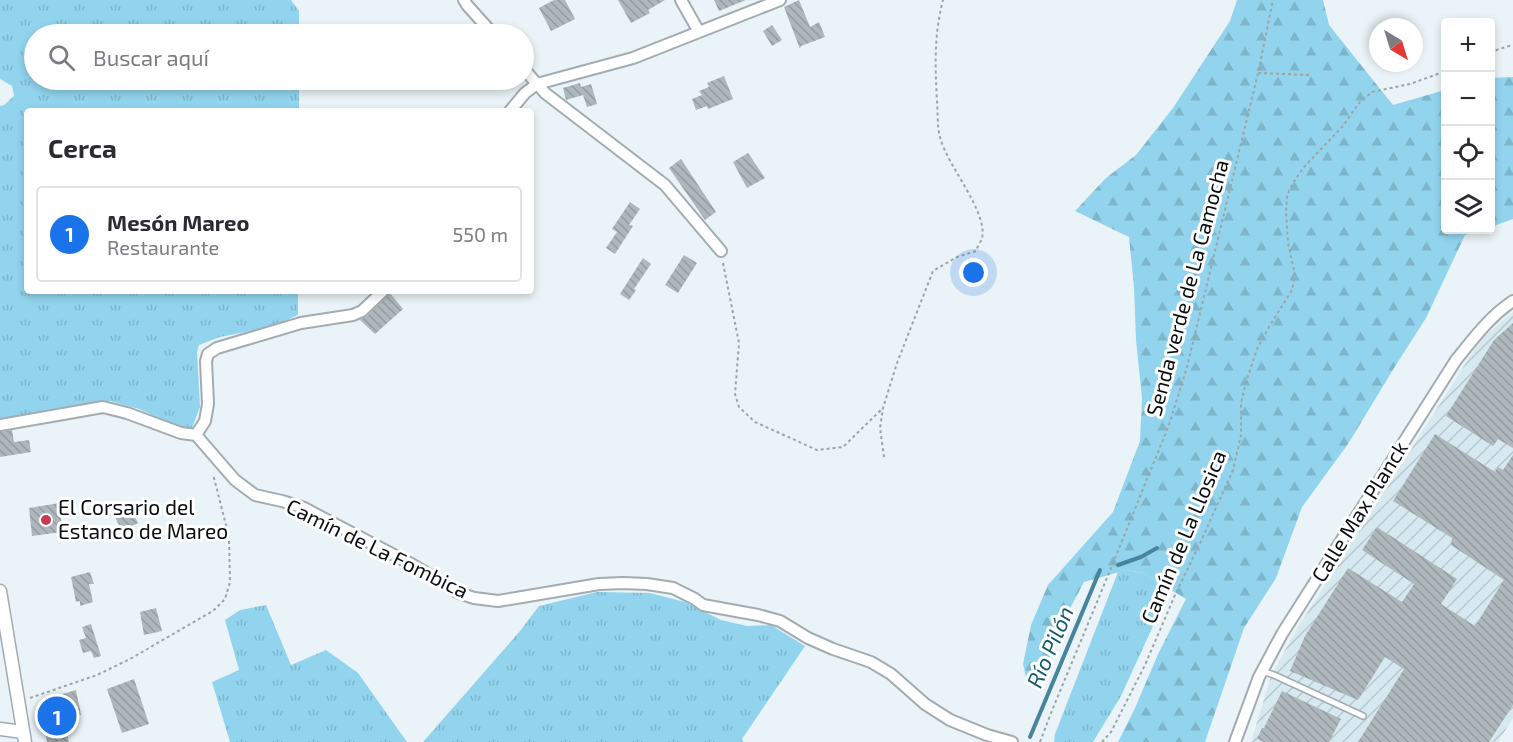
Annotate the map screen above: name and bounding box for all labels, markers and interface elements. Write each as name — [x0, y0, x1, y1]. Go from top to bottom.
north arrow — [1369, 18, 1423, 72]
map controls — [1441, 18, 1495, 234]
button: + — [1441, 18, 1495, 72]
search box — [24, 24, 534, 90]
icon: search — [45, 41, 78, 74]
text: Buscar aquí — [93, 44, 209, 70]
button: − — [1441, 72, 1495, 126]
button: locate — [1441, 126, 1495, 180]
text: Cerca — [48, 132, 117, 163]
street label: Senda verde de La Camocha — [1140, 157, 1233, 419]
button: layers — [1441, 180, 1495, 234]
text: Mesón Mareo — [107, 209, 249, 235]
text: 1 — [65, 222, 74, 246]
text: 550 m — [453, 222, 508, 246]
text: Restaurante — [107, 235, 219, 259]
your location — [959, 258, 988, 287]
street label: Calle Max Planck — [1305, 436, 1412, 586]
street label: Camín de La Llosica — [1135, 446, 1230, 627]
street label: Camín de La Fombica — [283, 493, 473, 603]
place label: El Corsario del Estanco de Mareo — [58, 494, 228, 543]
marker: El Corsario del Estanco de Mareo — [39, 513, 53, 527]
water label: Río Pilón — [1020, 602, 1078, 691]
pin: 1 — [38, 694, 76, 738]

